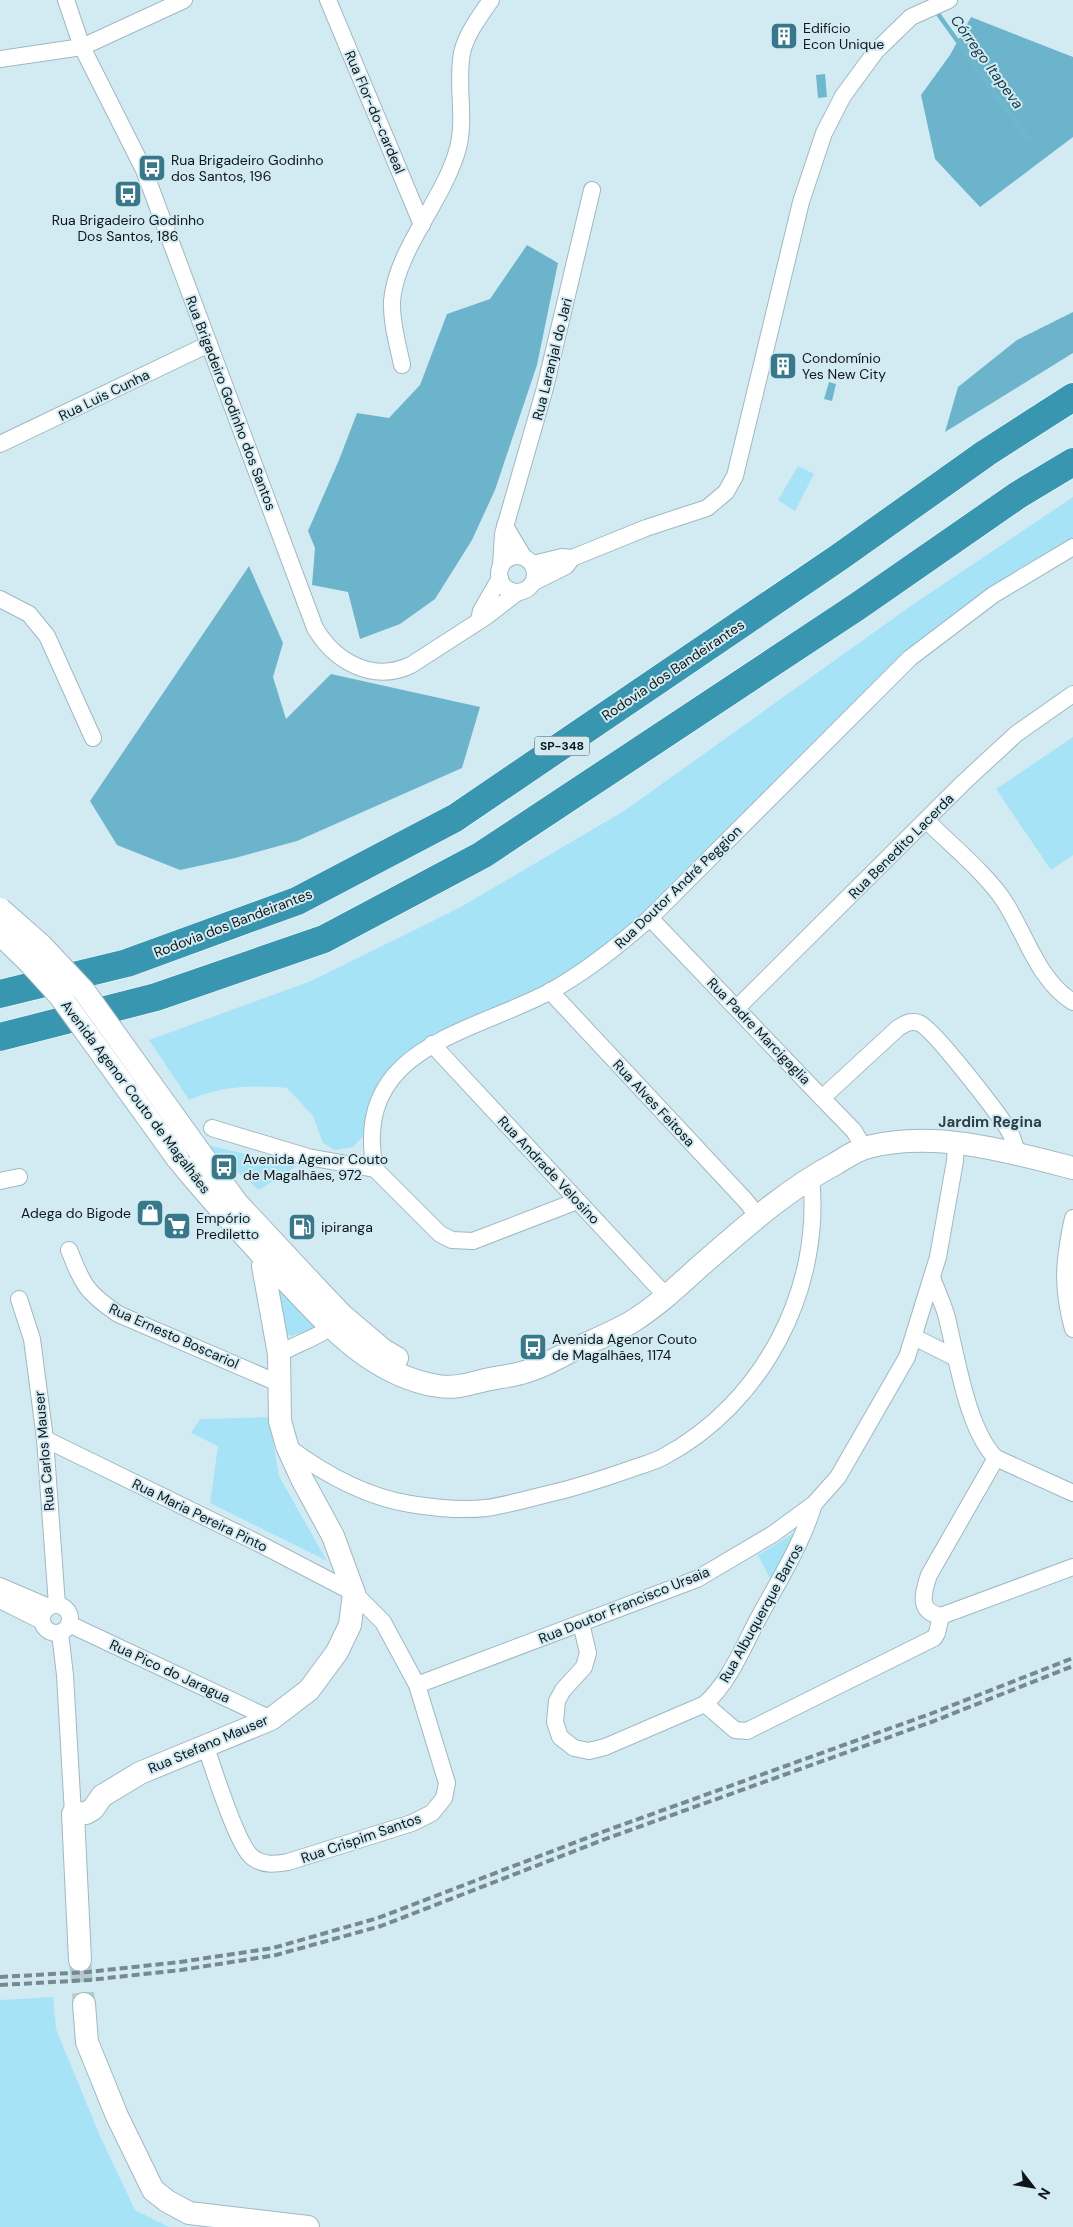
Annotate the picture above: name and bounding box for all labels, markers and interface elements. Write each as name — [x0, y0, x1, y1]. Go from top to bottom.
water label: Córrego Itapeva — [946, 11, 1028, 113]
place label: Edifício Econ Unique — [803, 19, 884, 53]
building icon: Edifício Econ Unique — [769, 21, 799, 51]
street label: Rua Flor-do-cardeal — [341, 48, 409, 176]
place label: Rua Brigadeiro Godinho dos Santos, 196 — [171, 151, 324, 185]
bus stop icon: Rua Brigadeiro Godinho dos Santos, 196 — [137, 153, 167, 183]
bus stop icon: Rua Brigadeiro Godinho Dos Santos, 186 — [113, 179, 143, 209]
place label: Rua Brigadeiro Godinho Dos Santos, 186 — [52, 211, 204, 245]
street label: Rua Brigadeiro Godinho dos Santos — [182, 293, 280, 513]
street label: Rua Laranjal do Jari — [528, 296, 576, 422]
place label: Condomínio Yes New City — [802, 349, 886, 383]
building icon: Condomínio Yes New City — [768, 351, 798, 381]
street label: Rua Luis Cunha — [56, 365, 152, 425]
street label: Rodovia dos Bandeirantes — [598, 616, 748, 724]
road number: SP-348 — [534, 736, 590, 756]
street label: Rua Benedito Lacerda — [845, 790, 957, 902]
street label: Rua Doutor André Peggion — [611, 822, 745, 952]
street label: Rodovia dos Bandeirantes — [151, 884, 315, 962]
street label: Rua Padre Marcigaglia — [703, 974, 815, 1088]
street label: Avenida Agenor Couto de Magalhães — [57, 997, 215, 1197]
street label: Rua Alves Feitosa — [609, 1056, 699, 1150]
street label: Rua Andrade Velosino — [494, 1112, 604, 1228]
district label: Jardim Regina — [938, 1112, 1042, 1132]
place label: Avenida Agenor Couto de Magalhães, 972 — [243, 1150, 388, 1184]
bus stop icon: Avenida Agenor Couto de Magalhães, 972 — [209, 1152, 239, 1182]
shop icon: Adega do Bigode — [135, 1198, 165, 1228]
place label: Adega do Bigode — [21, 1204, 131, 1222]
place label: Empório Prediletto — [196, 1209, 259, 1243]
supermarket icon: Empório Prediletto — [162, 1211, 192, 1241]
fuel station icon: ipiranga — [287, 1212, 317, 1242]
place label: ipiranga — [321, 1218, 373, 1236]
street label: Rua Ernesto Boscariol — [106, 1299, 242, 1373]
place label: Avenida Agenor Couto de Magalhães, 1174 — [552, 1330, 697, 1364]
bus stop icon: Avenida Agenor Couto de Magalhães, 1174 — [518, 1332, 548, 1362]
street label: Rua Carlos Mauser — [30, 1390, 58, 1512]
street label: Rua Maria Pereira Pinto — [129, 1474, 271, 1556]
street label: Rua Albuquerque Barros — [715, 1540, 807, 1686]
street label: Rua Doutor Francisco Ursaia — [536, 1562, 712, 1648]
street label: Rua Pico do Jaragua — [107, 1635, 233, 1707]
street label: Rua Stefano Mauser — [145, 1711, 271, 1777]
street label: Rua Crispim Santos — [299, 1809, 423, 1867]
north arrow — [1008, 2162, 1058, 2212]
text: N — [1034, 2185, 1054, 2203]

